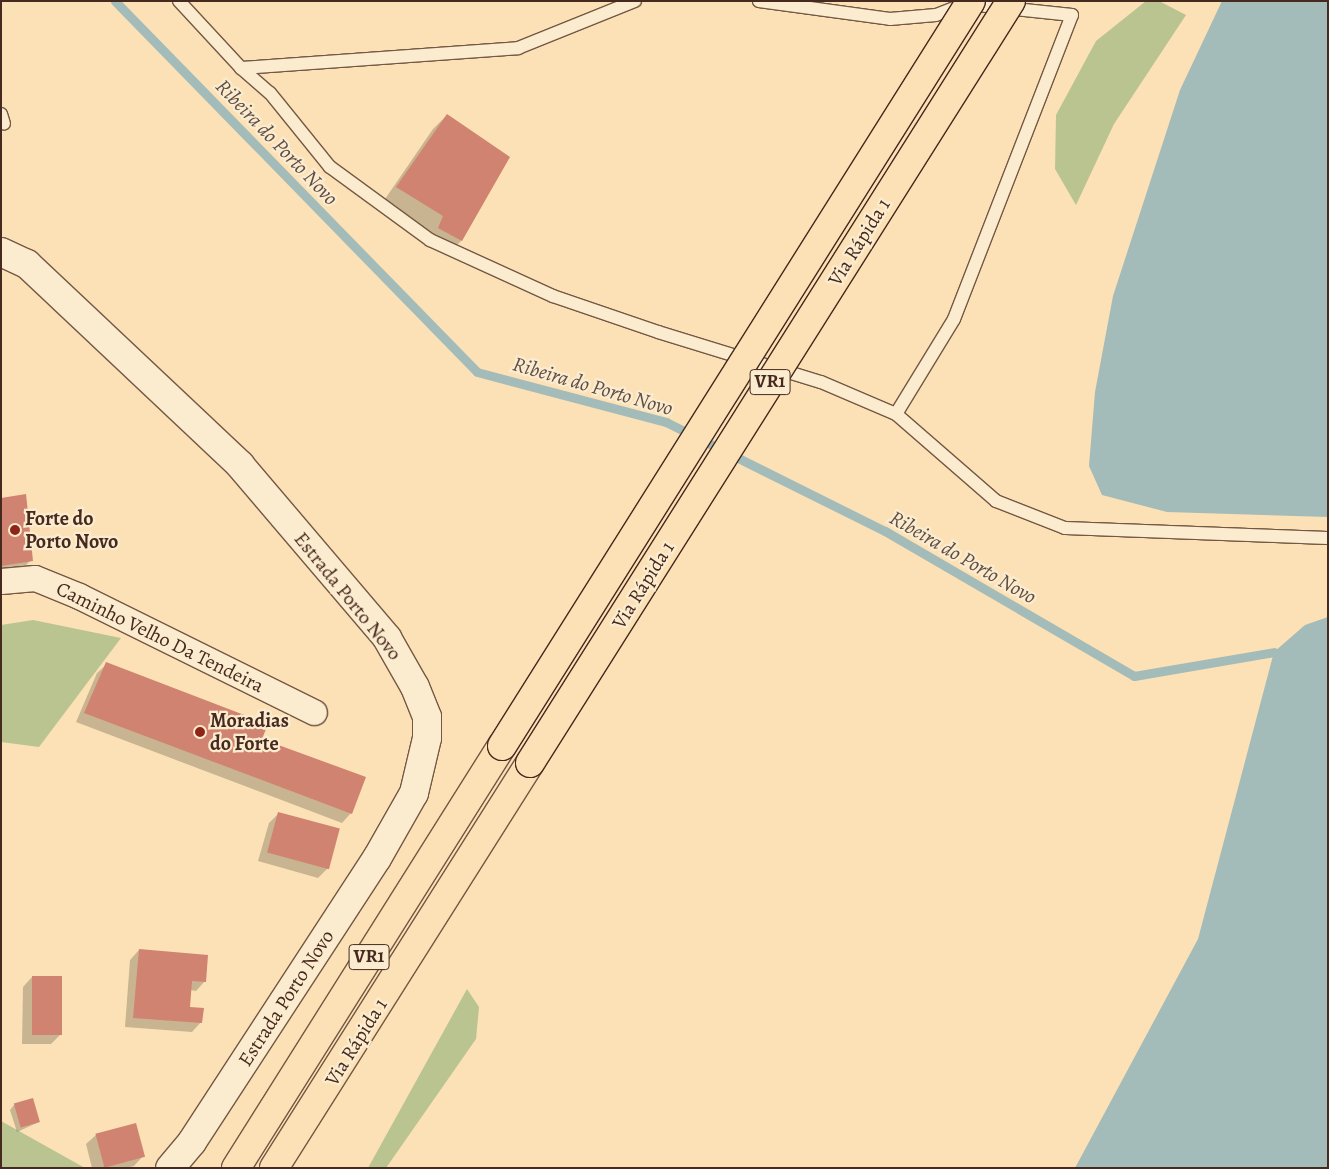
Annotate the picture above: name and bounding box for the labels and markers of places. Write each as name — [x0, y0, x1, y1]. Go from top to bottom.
place label: Forte do Porto Novo — [25, 506, 118, 553]
marker: Forte do Porto Novo — [9, 524, 21, 536]
place label: Moradias do Forte — [210, 708, 289, 755]
marker: Moradias do Forte — [194, 726, 206, 738]

